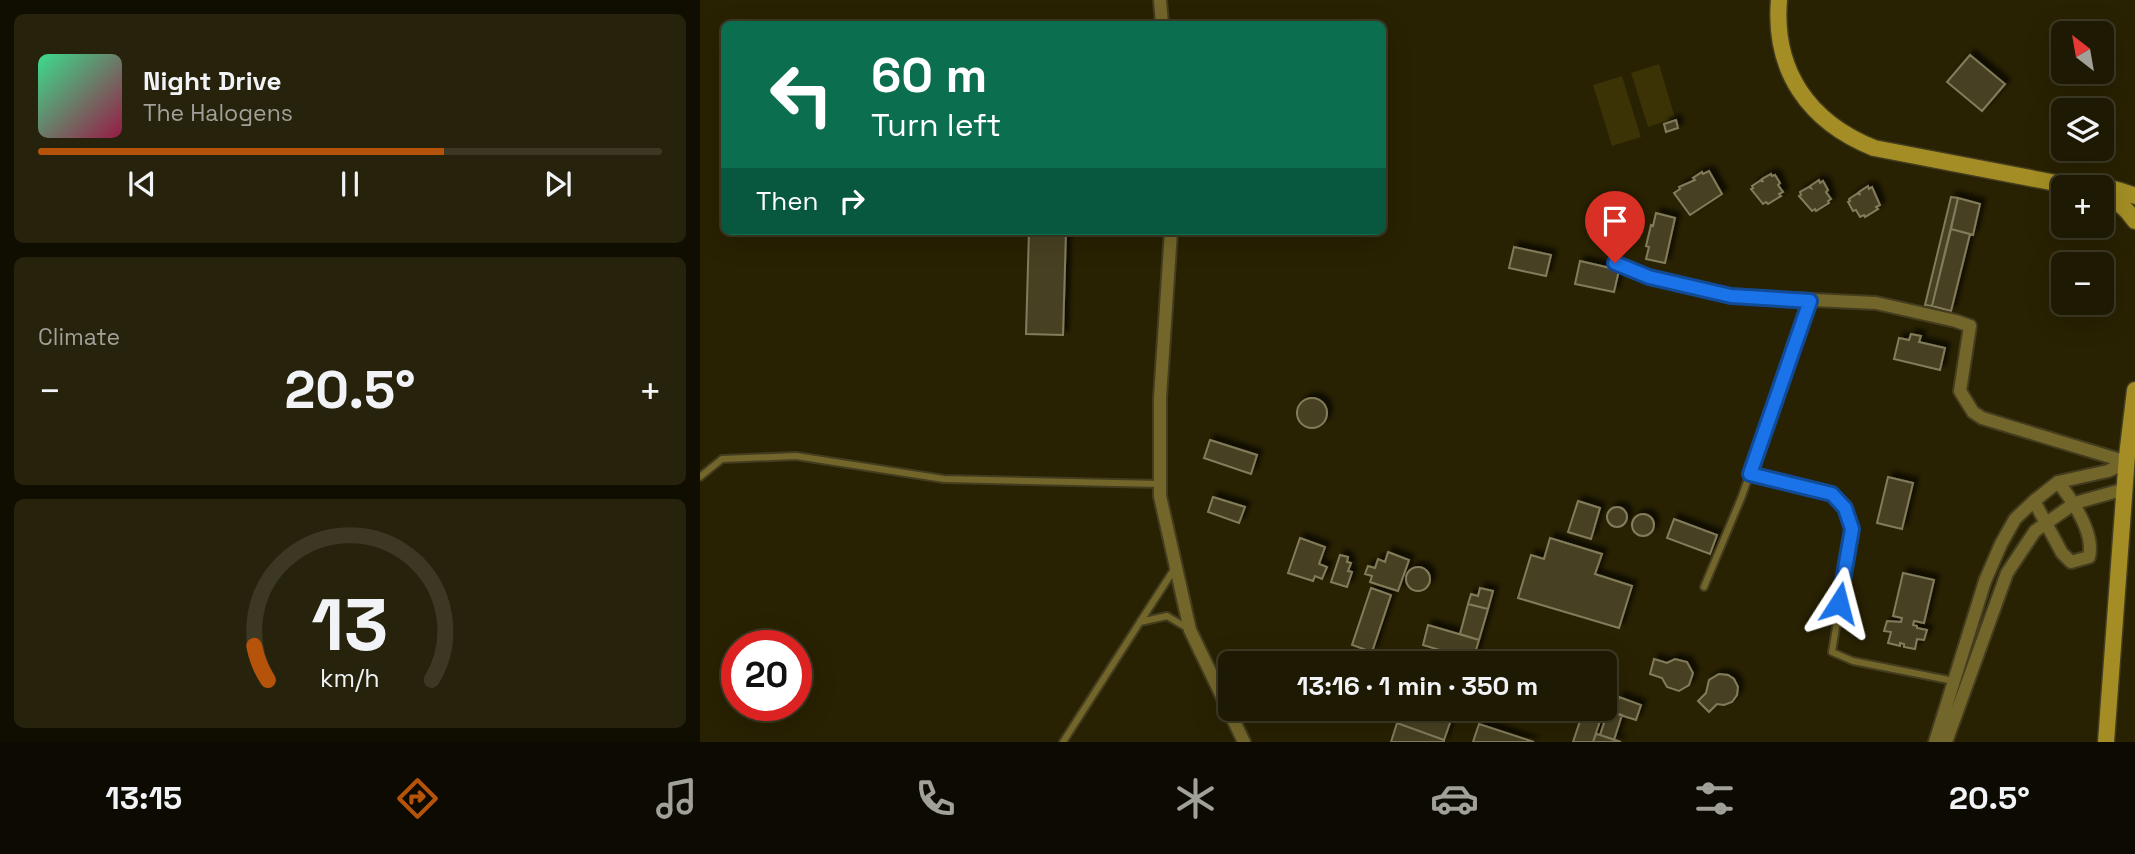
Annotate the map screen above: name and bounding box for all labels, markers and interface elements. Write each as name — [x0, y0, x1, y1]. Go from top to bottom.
north arrow — [2051, 21, 2114, 84]
map controls — [2051, 21, 2114, 315]
text: 60 m — [871, 44, 987, 106]
icon: left — [756, 49, 847, 140]
text: Night Drive — [143, 64, 281, 98]
text: The Halogens — [143, 98, 293, 128]
button: layers — [2051, 98, 2114, 161]
text: Turn left — [871, 105, 1001, 145]
icon: previous — [123, 165, 161, 203]
icon: pause — [331, 165, 369, 203]
icon: next — [539, 165, 577, 203]
button: + — [2051, 175, 2114, 238]
icon: right — [833, 182, 871, 220]
text: Then — [756, 184, 819, 218]
pin — [1585, 191, 1645, 263]
icon: arrive — [1596, 202, 1634, 240]
button: − — [2051, 252, 2114, 315]
text: Climate — [38, 322, 120, 352]
text: 20.5° — [284, 357, 416, 423]
text: − — [38, 367, 62, 415]
text: + — [638, 367, 662, 415]
position arrow — [1802, 566, 1876, 640]
text: 13 — [311, 578, 389, 671]
speed limit sign: 20 — [721, 630, 812, 721]
text: km/h — [320, 661, 380, 693]
text: 13:16 · 1 min · 350 m — [1297, 669, 1538, 703]
icon: directions — [393, 774, 442, 823]
icon: music — [652, 774, 701, 823]
icon: phone — [911, 774, 960, 823]
icon: climate — [1171, 774, 1220, 823]
icon: car — [1430, 774, 1479, 823]
icon: filters — [1690, 774, 1739, 823]
text: 13:15 — [105, 778, 182, 818]
text: 20.5° — [1949, 778, 2030, 818]

